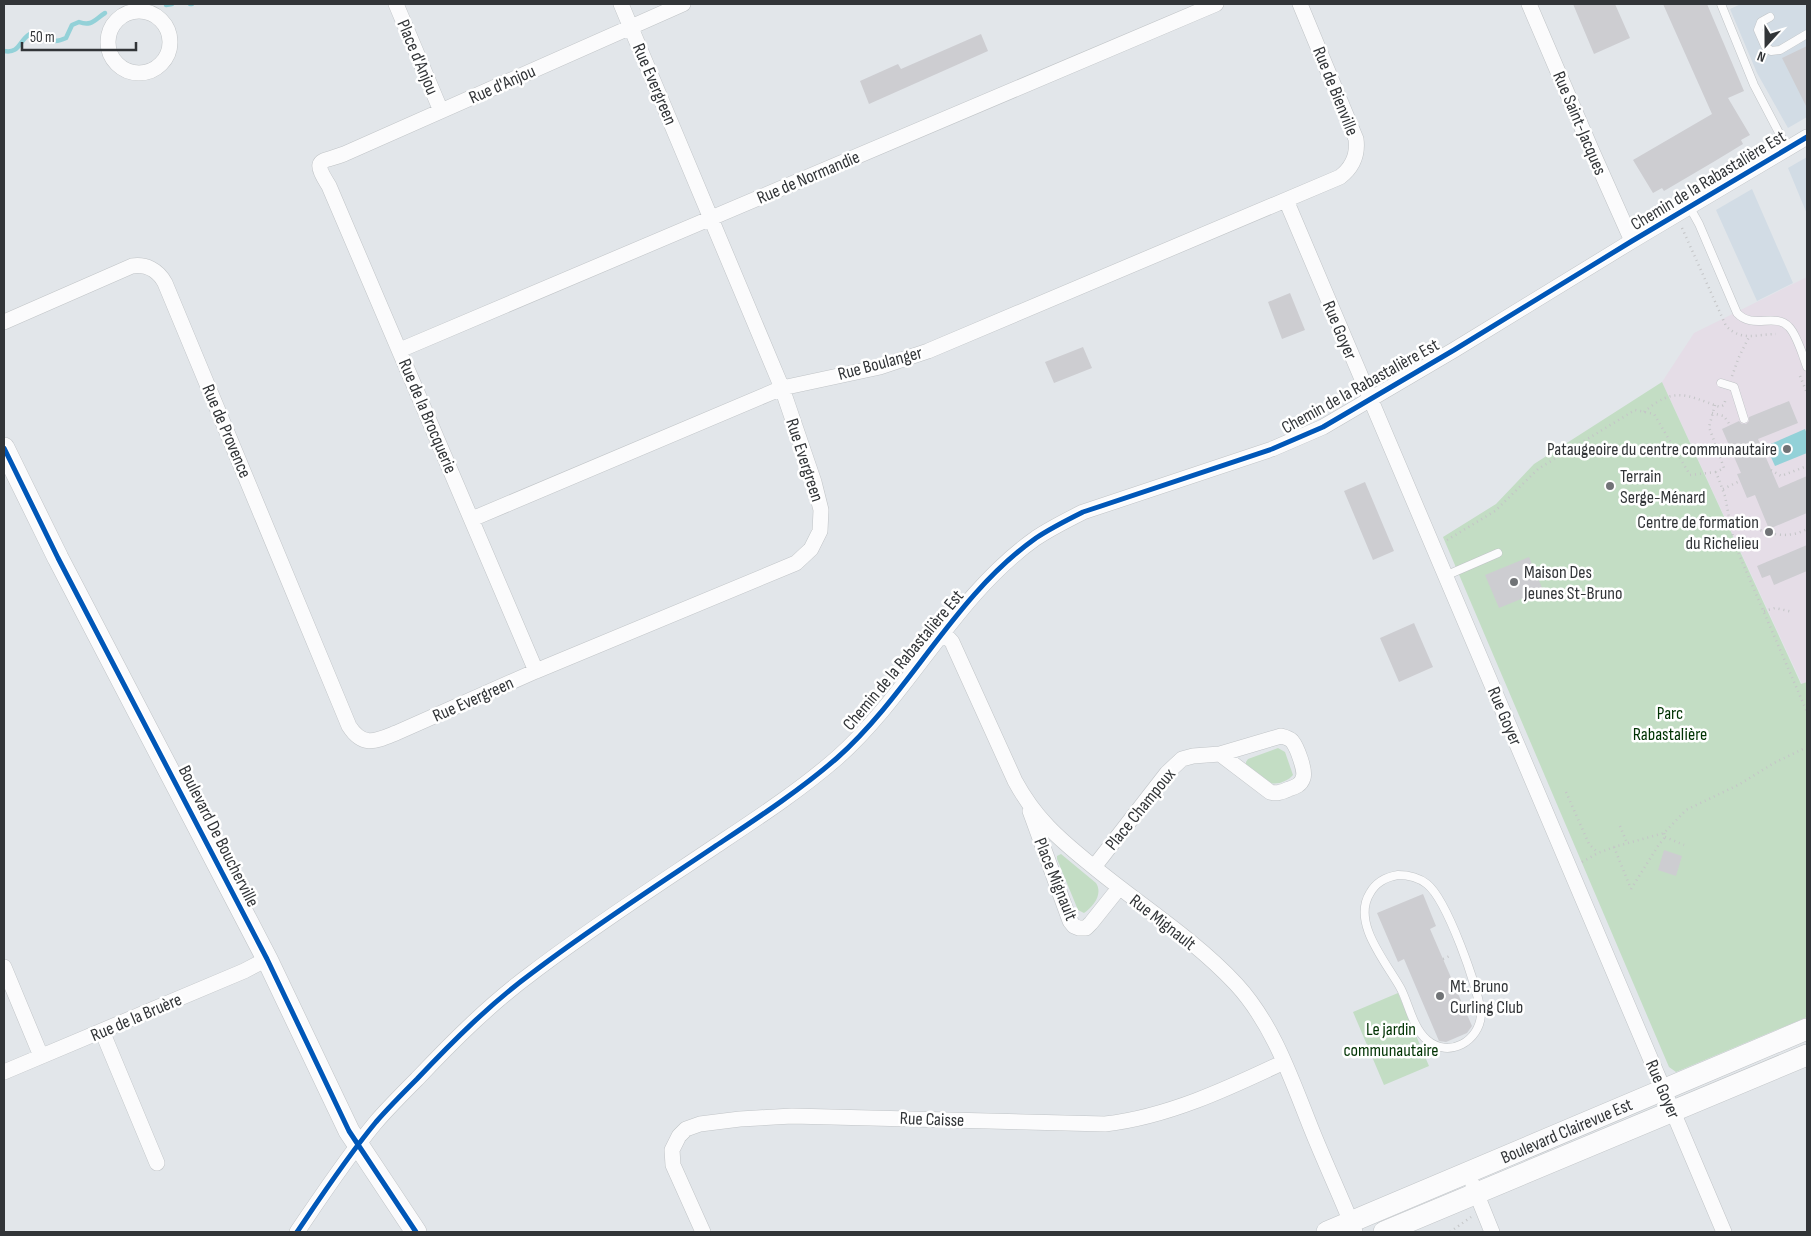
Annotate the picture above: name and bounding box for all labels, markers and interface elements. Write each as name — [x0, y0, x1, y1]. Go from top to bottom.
street label: Place d'Anjou — [392, 17, 443, 98]
scale bar — [22, 20, 136, 52]
north arrow — [1741, 20, 1791, 70]
text: 50 m — [30, 28, 55, 47]
street label: Rue Evergreen — [628, 40, 681, 128]
street label: Rue de Bienville — [1308, 44, 1363, 139]
text: N — [1755, 47, 1768, 66]
street label: Rue d'Anjou — [466, 61, 539, 108]
street label: Rue Saint-Jacques — [1548, 68, 1611, 178]
street label: Chemin de la Rabastalière Est — [1627, 126, 1790, 235]
street label: Rue de Normandie — [754, 146, 863, 209]
street label: Rue Goyer — [1318, 298, 1361, 363]
street label: Chemin de la Rabastalière Est — [1278, 334, 1443, 438]
street label: Rue Boulanger — [836, 342, 925, 385]
street label: Rue de la Brocquerie — [394, 356, 461, 477]
street label: Rue de Provence — [197, 381, 256, 481]
street label: Rue Evergreen — [781, 416, 828, 504]
place label: Pataugeoire du centre communautaire — [1547, 439, 1777, 460]
marker: Pataugeoire du centre communautaire — [1781, 443, 1793, 455]
place label: Terrain Serge-Ménard — [1620, 466, 1706, 508]
marker: Terrain Serge-Ménard — [1604, 480, 1616, 492]
place label: Centre de formation du Richelieu — [1637, 512, 1759, 554]
marker: Centre de formation du Richelieu — [1763, 526, 1775, 538]
place label: Maison Des Jeunes St-Bruno — [1523, 562, 1622, 604]
marker: Maison Des Jeunes St-Bruno — [1508, 576, 1520, 588]
street label: Chemin de la Rabastalière Est — [839, 585, 969, 735]
street label: Rue Evergreen — [430, 672, 517, 727]
street label: Rue Goyer — [1483, 684, 1526, 749]
park label: Parc Rabastalière — [1633, 703, 1707, 745]
street label: Boulevard De Boucherville — [174, 762, 263, 910]
street label: Place Champoux — [1101, 764, 1180, 854]
street label: Place Mignault — [1029, 835, 1082, 924]
street label: Rue Mignault — [1125, 890, 1200, 955]
place label: Mt. Bruno Curling Club — [1450, 976, 1523, 1018]
street label: Rue de la Bruère — [88, 989, 185, 1046]
marker: Mt. Bruno Curling Club — [1434, 990, 1446, 1002]
park label: Le jardin communautaire — [1343, 1019, 1439, 1061]
street label: Rue Goyer — [1641, 1057, 1684, 1122]
street label: Boulevard Clairevue Est — [1498, 1094, 1636, 1168]
street label: Rue Caisse — [899, 1108, 965, 1131]

